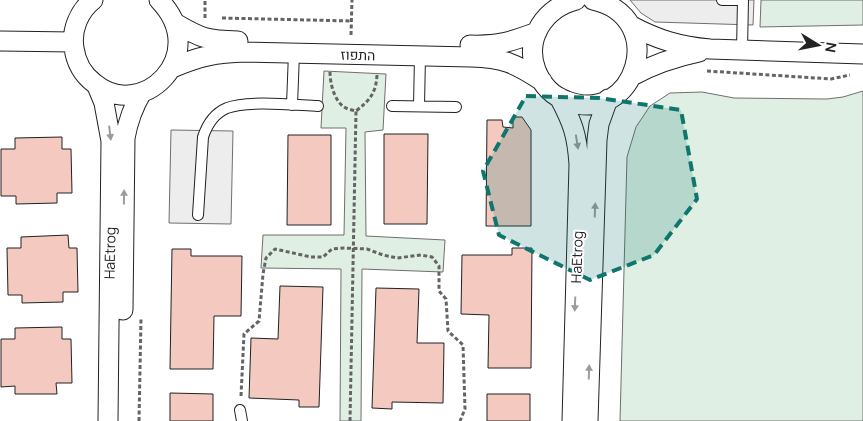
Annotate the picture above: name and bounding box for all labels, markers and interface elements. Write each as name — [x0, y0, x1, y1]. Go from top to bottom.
north arrow — [793, 20, 843, 70]
text: N — [821, 41, 842, 54]
street label: התפוז — [340, 45, 376, 64]
one-way arrow — [106, 125, 114, 141]
one-way arrow — [573, 134, 581, 150]
one-way arrow — [120, 189, 128, 205]
one-way arrow — [591, 202, 599, 218]
street label: HaEtrog — [100, 227, 119, 279]
street label: HaEtrog — [566, 230, 587, 284]
one-way arrow — [571, 297, 579, 313]
one-way arrow — [586, 364, 594, 380]

